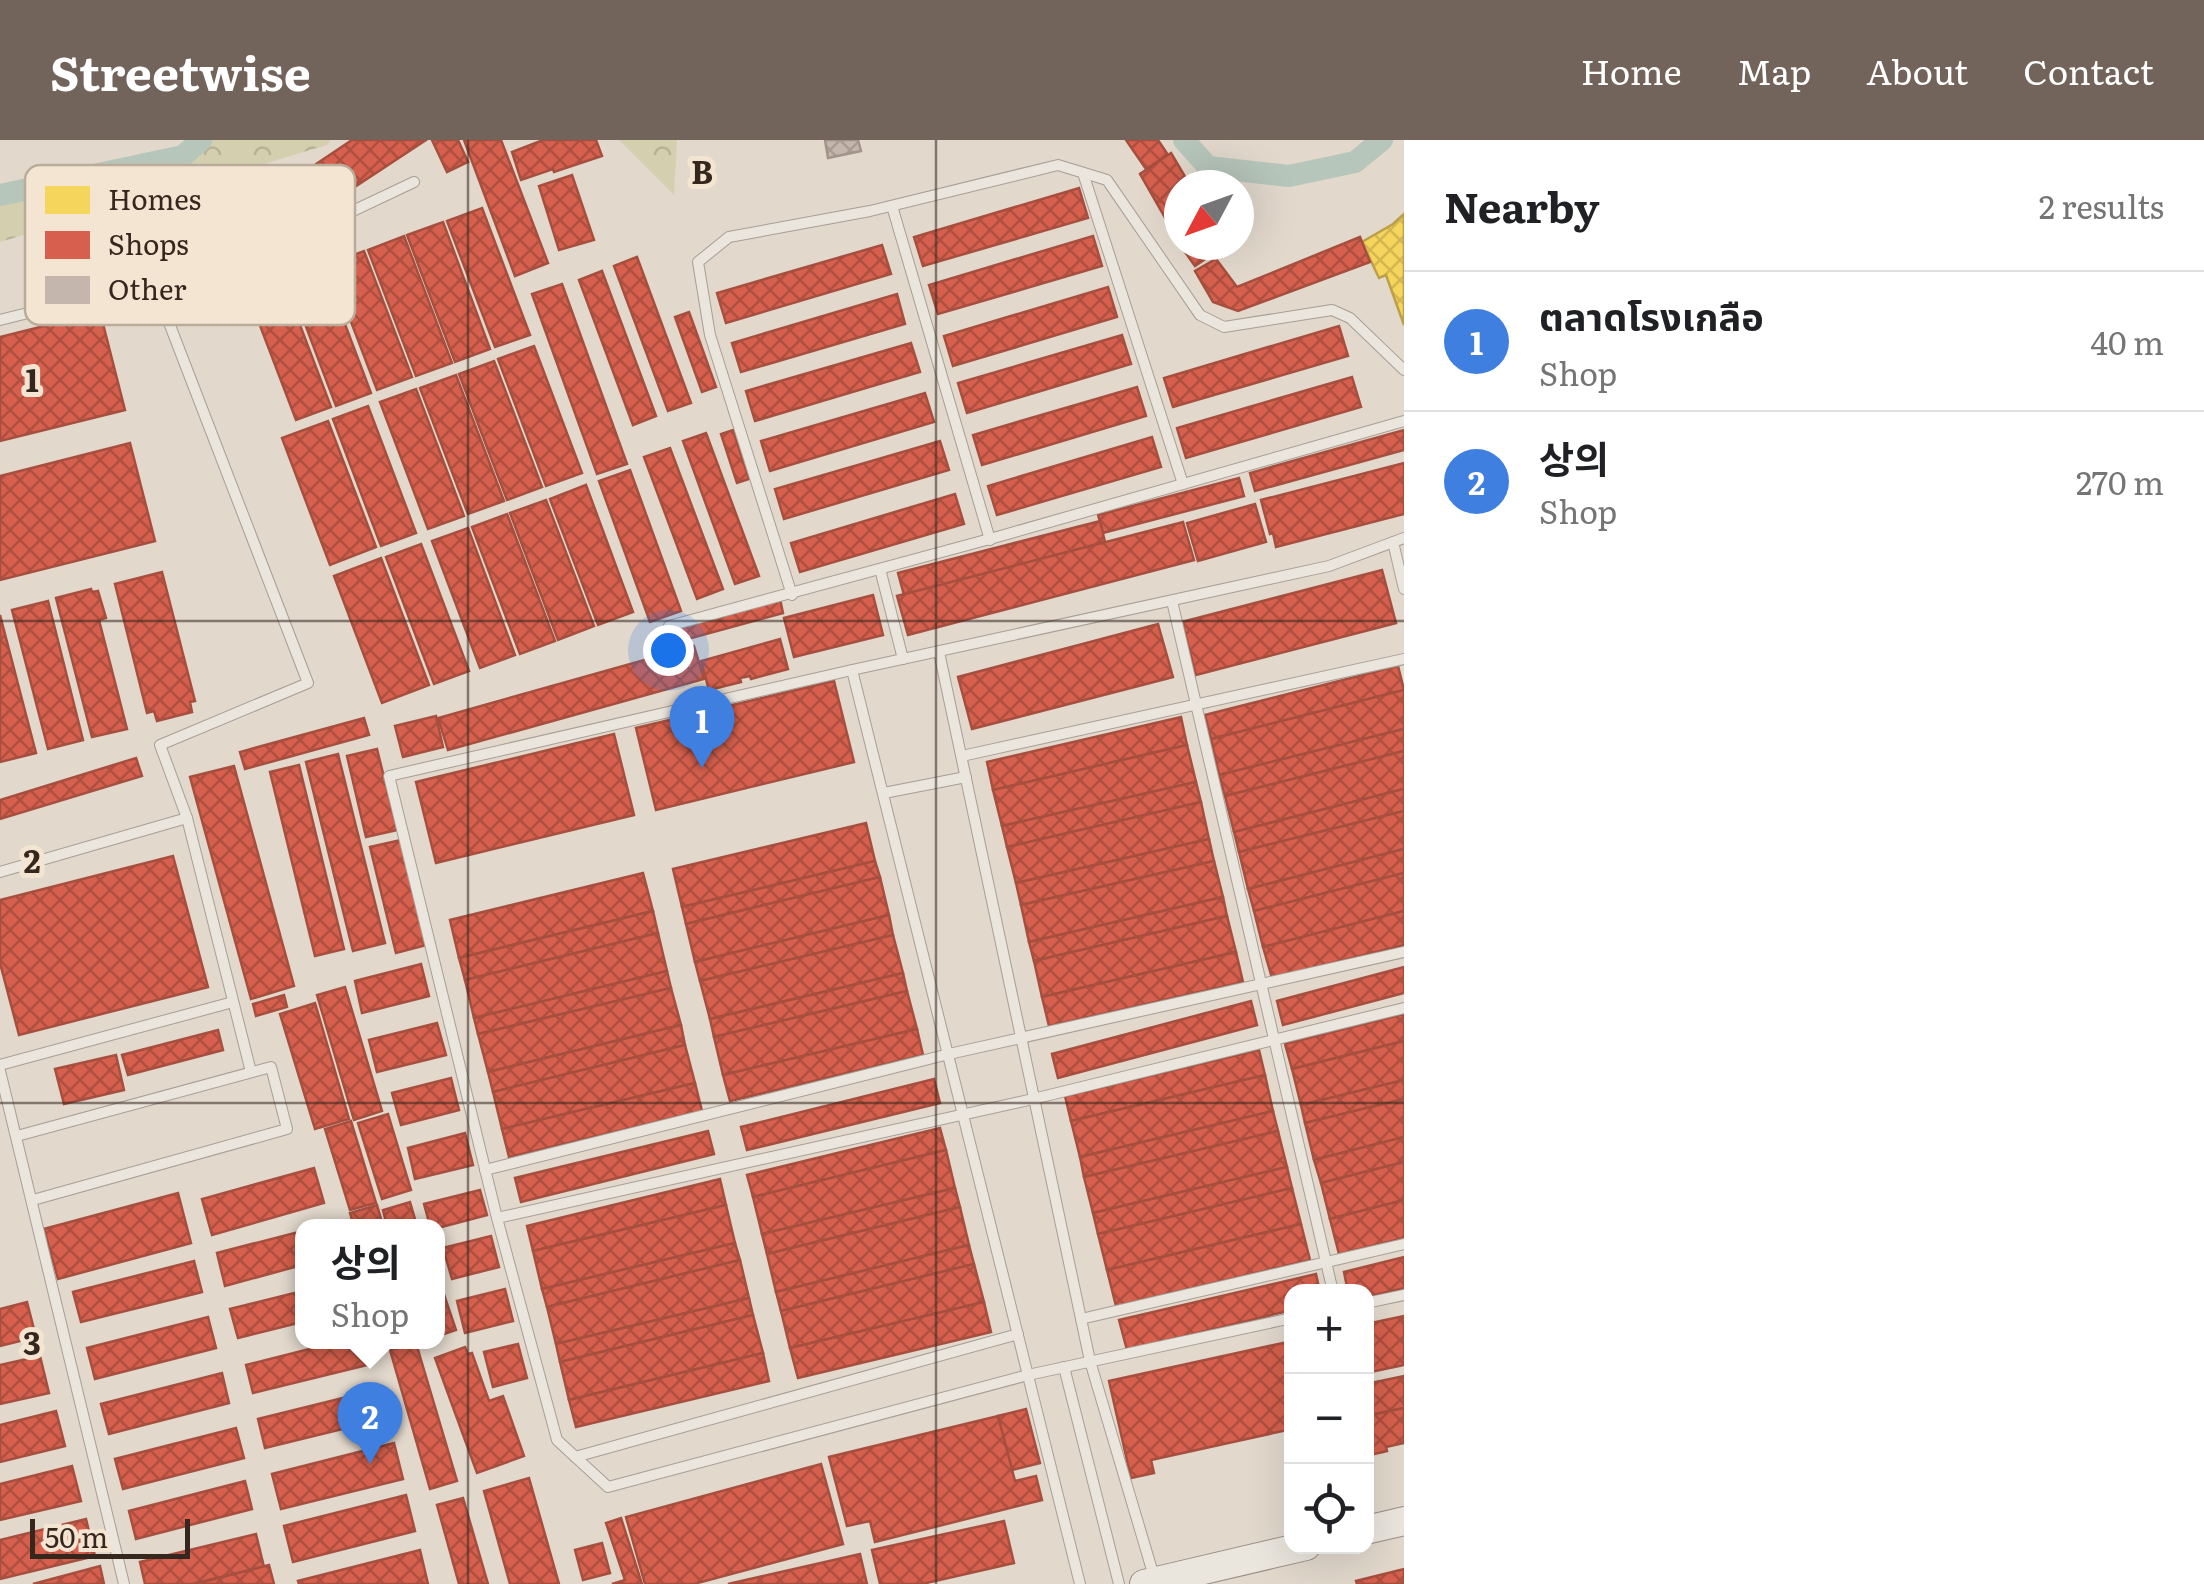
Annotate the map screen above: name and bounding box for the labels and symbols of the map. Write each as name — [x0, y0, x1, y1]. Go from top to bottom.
text: B — [691, 146, 713, 194]
legend — [25, 165, 355, 325]
north arrow — [1164, 170, 1254, 260]
text: Homes — [108, 177, 201, 219]
text: Shops — [108, 222, 189, 264]
text: Other — [108, 267, 187, 309]
text: 1 — [25, 354, 39, 402]
your location — [643, 625, 694, 676]
pin: 1 — [670, 686, 734, 768]
text: 2 — [23, 835, 41, 883]
text: 3 — [23, 1317, 41, 1365]
pin: 2 — [338, 1382, 402, 1464]
scale bar — [30, 1514, 190, 1558]

